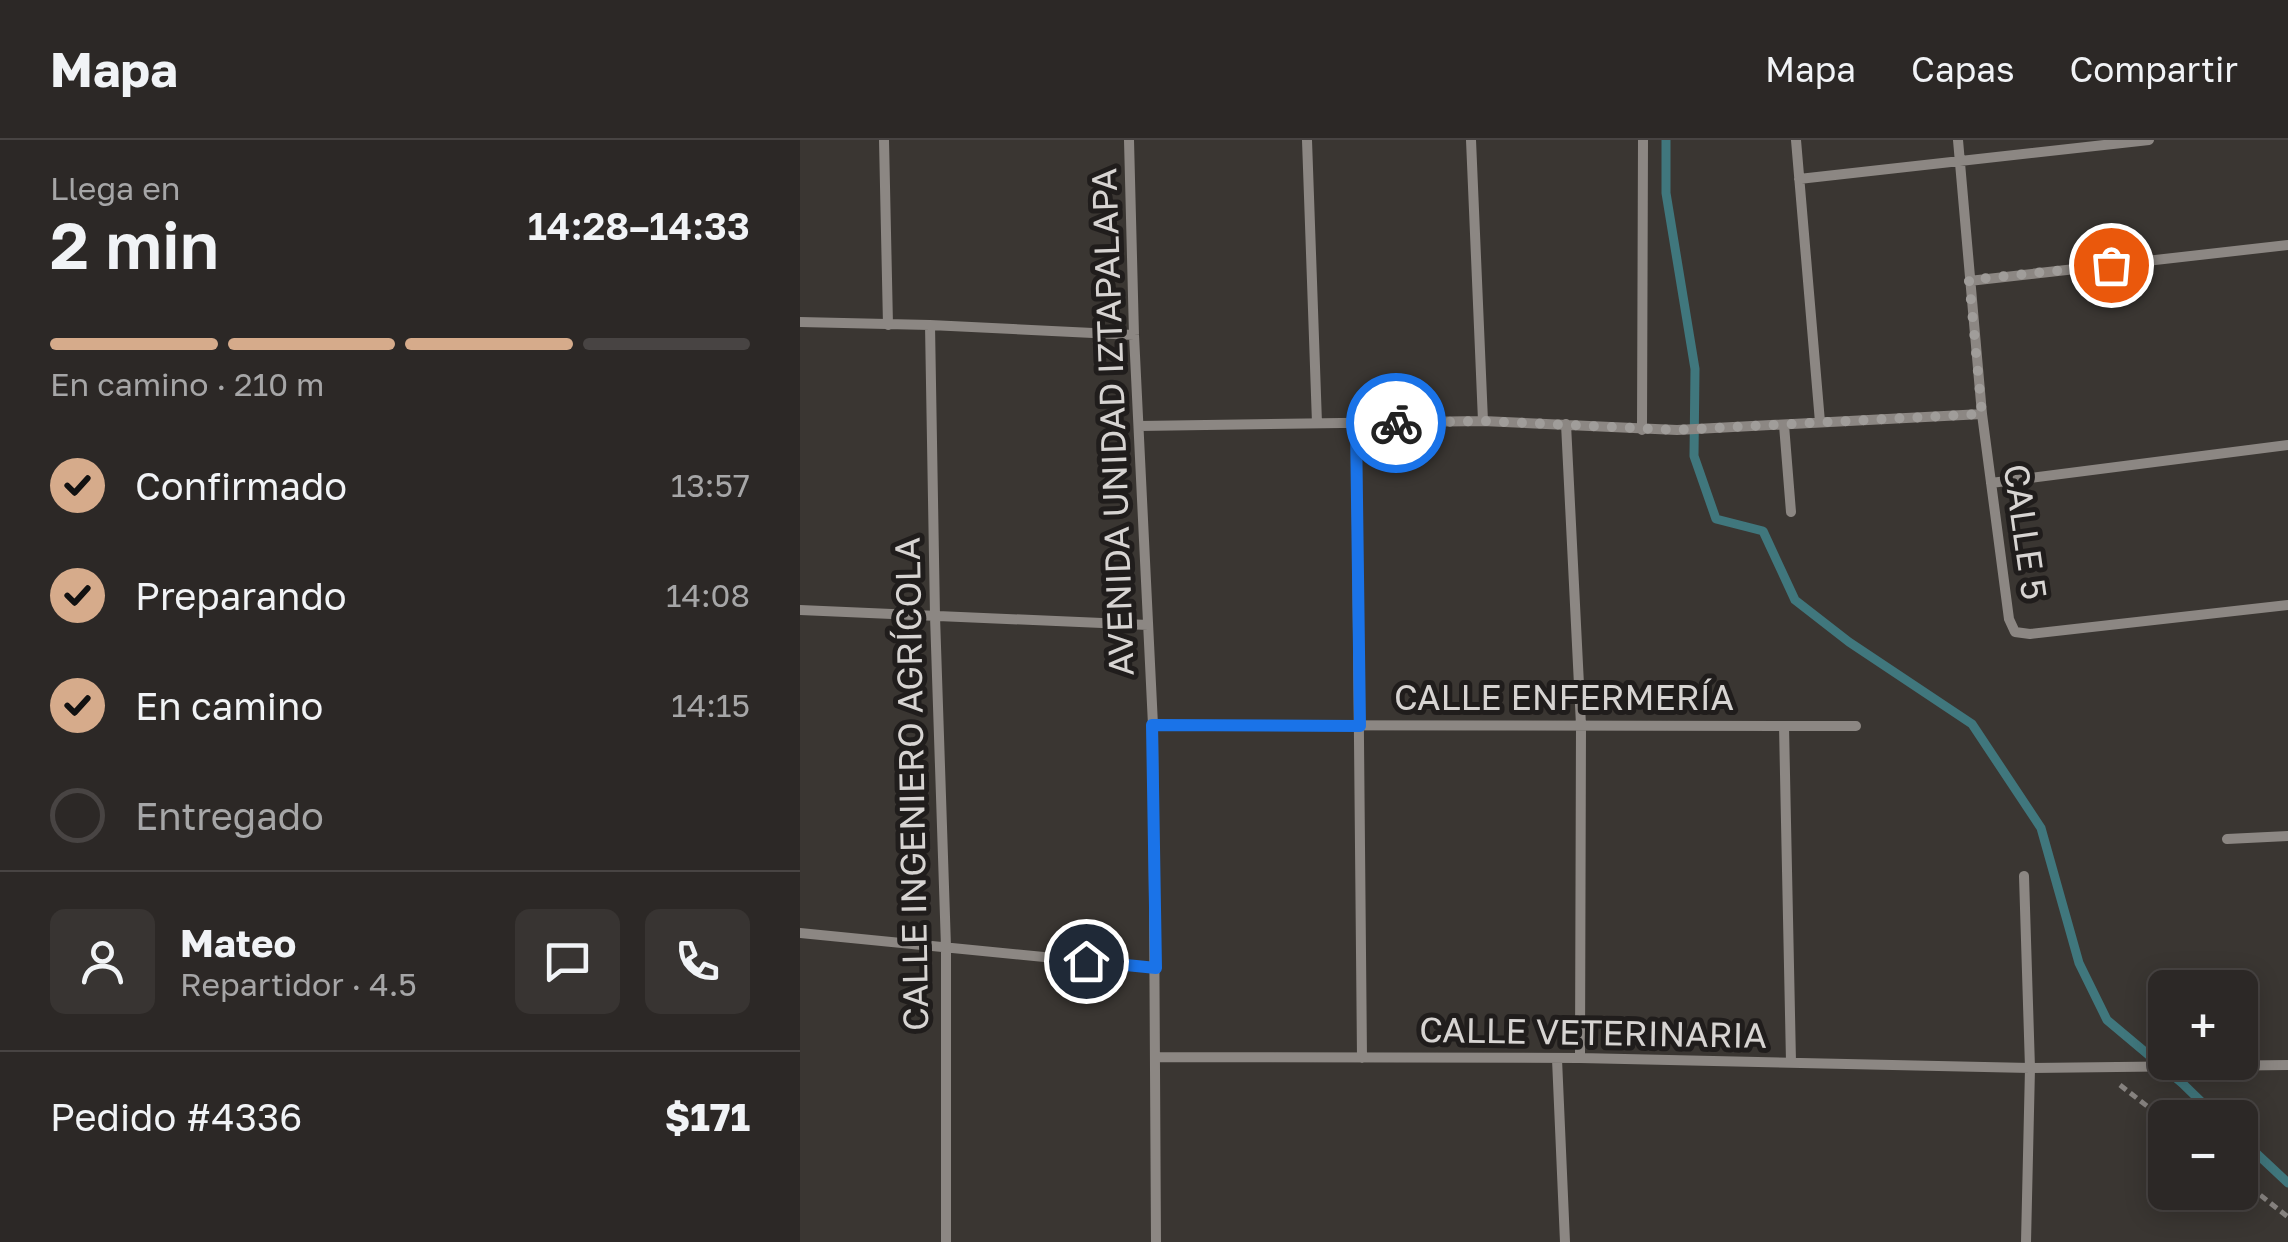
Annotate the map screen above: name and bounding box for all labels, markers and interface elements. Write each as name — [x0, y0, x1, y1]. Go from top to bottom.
text: Mapa — [50, 40, 178, 98]
text: Mapa — [1765, 48, 1856, 90]
text: Capas — [1911, 48, 2015, 90]
text: Compartir — [2070, 48, 2238, 90]
street label: AVENIDA UNIDAD IZTAPALAPA — [1082, 167, 1142, 677]
text: Llega en — [50, 169, 180, 207]
text: 14:28–14:33 — [528, 203, 750, 248]
text: 2 min — [50, 205, 219, 283]
pin — [2069, 223, 2154, 308]
icon: bag — [2084, 238, 2139, 293]
text: En camino · 210 m — [50, 365, 324, 403]
courier — [1346, 373, 1446, 473]
icon: bike — [1369, 396, 1424, 451]
icon: check — [50, 458, 105, 513]
street label: CALLE 5 — [1996, 461, 2056, 603]
text: Confirmado — [135, 463, 347, 508]
text: 13:57 — [671, 466, 750, 504]
street label: CALLE INGENIERO AGRÍCOLA — [886, 537, 936, 1031]
icon: check — [50, 568, 105, 623]
text: Preparando — [135, 573, 347, 618]
text: 14:08 — [666, 576, 750, 614]
street label: CALLE ENFERMERÍA — [1394, 676, 1734, 718]
icon: check — [50, 678, 105, 733]
text: En camino — [135, 683, 323, 728]
text: 14:15 — [671, 686, 750, 724]
text: Entregado — [135, 793, 324, 838]
button: person — [50, 909, 155, 1014]
button: chat — [515, 909, 620, 1014]
button: phone — [645, 909, 750, 1014]
pin — [1044, 919, 1129, 1004]
text: Mateo — [180, 920, 296, 965]
icon: home — [1059, 934, 1114, 989]
text: Repartidor · 4.5 — [180, 965, 417, 1003]
map controls — [2148, 970, 2258, 1210]
button: + — [2148, 970, 2258, 1080]
street label: CALLE VETERINARIA — [1419, 1008, 1767, 1056]
text: Pedido #4336 — [50, 1094, 302, 1139]
text: $171 — [665, 1094, 750, 1139]
button: − — [2148, 1100, 2258, 1210]

